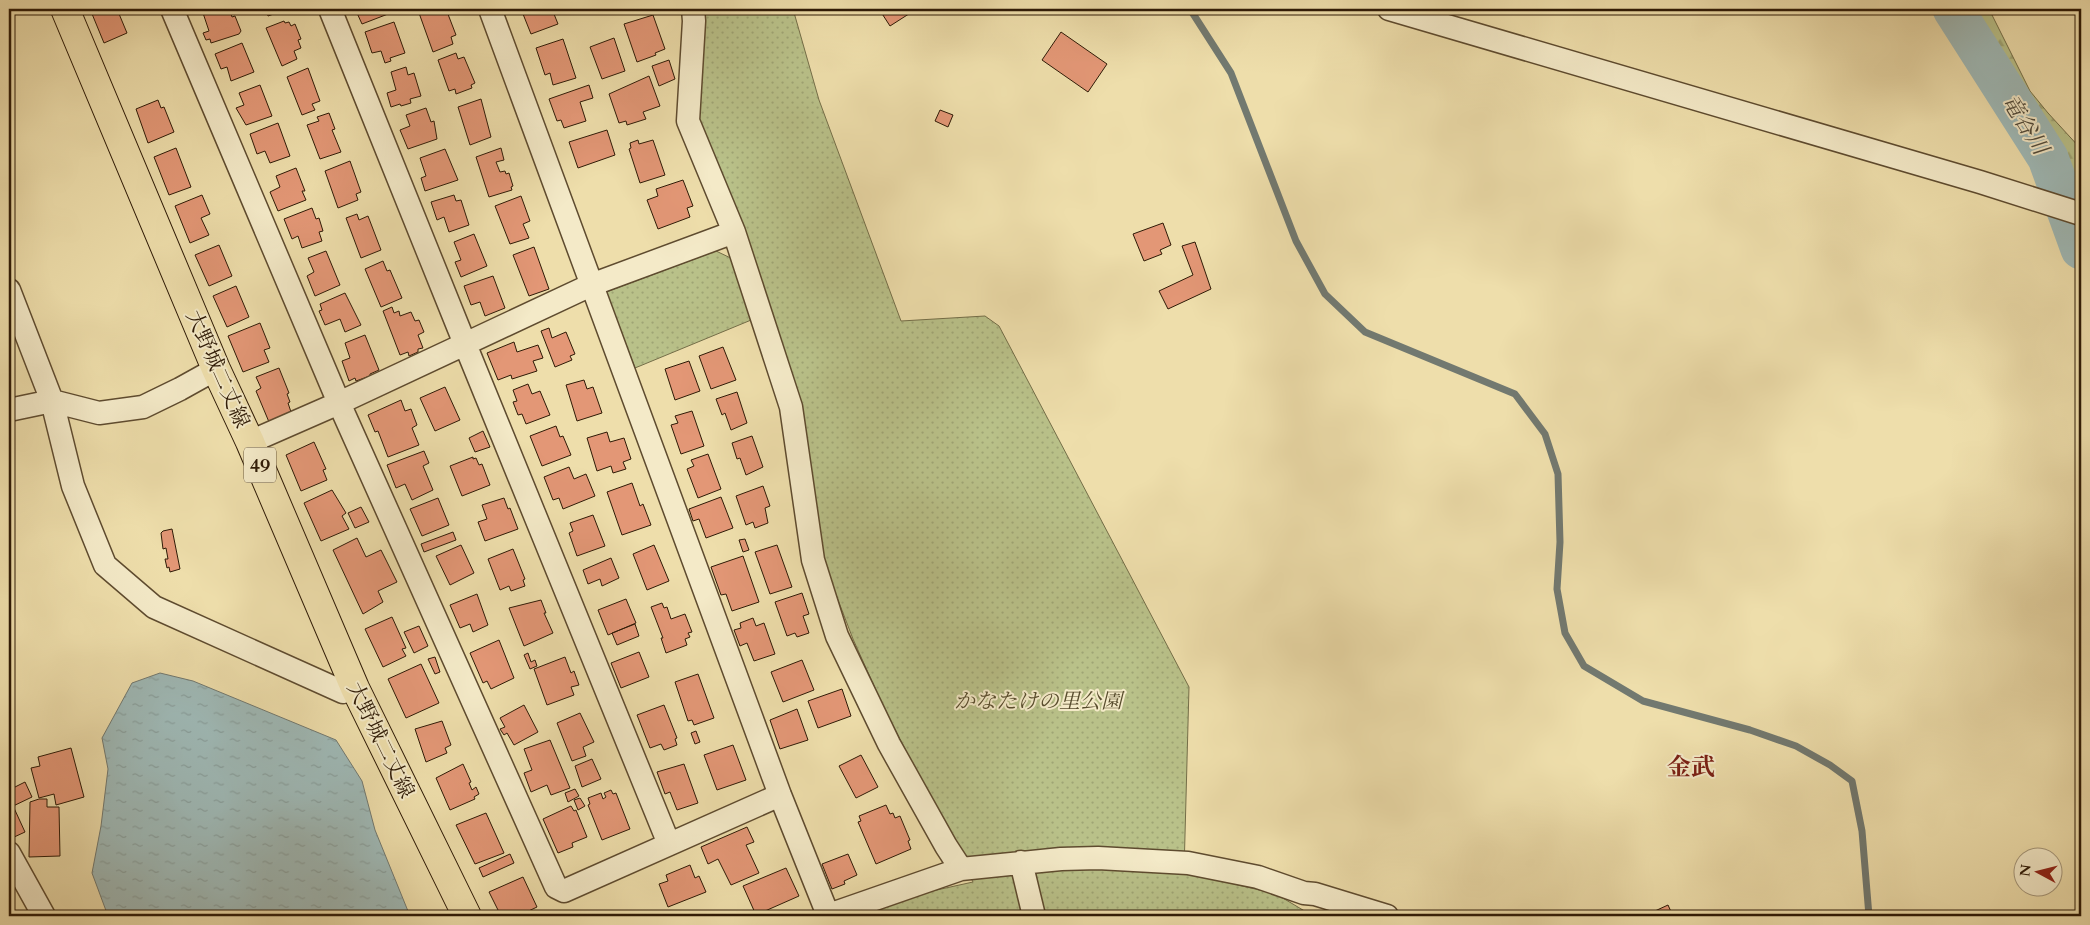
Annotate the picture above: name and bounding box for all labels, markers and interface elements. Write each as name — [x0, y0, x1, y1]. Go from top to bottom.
water label: 竜谷川 — [1995, 89, 2056, 162]
street label: 大野城二丈線 — [179, 306, 256, 433]
road number: 49 — [244, 448, 276, 482]
street label: 大野城二丈線 — [340, 677, 421, 803]
park label: かなたけの里公園 — [954, 687, 1125, 716]
district label: 金武 — [1667, 751, 1715, 784]
north arrow — [2012, 848, 2062, 898]
text: N — [2015, 863, 2036, 878]

